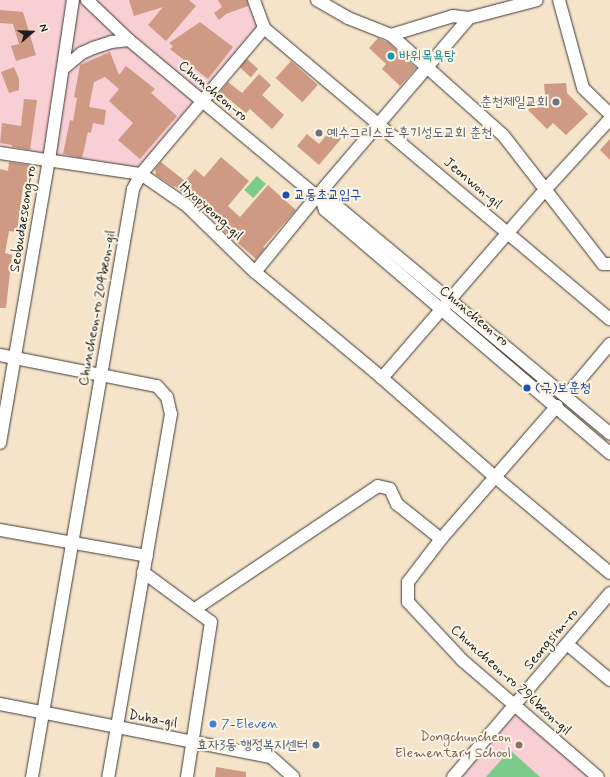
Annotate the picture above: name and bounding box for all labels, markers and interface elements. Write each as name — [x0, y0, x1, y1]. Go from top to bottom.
north arrow — [12, 12, 52, 52]
text: N — [35, 22, 51, 34]
place label: 바위목욕탕 — [399, 48, 455, 64]
marker: 바위목욕탕 — [386, 51, 396, 61]
street label: Chuncheon-ro — [175, 57, 251, 125]
place label: 춘천제일교회 — [480, 94, 548, 110]
marker: 춘천제일교회 — [551, 97, 561, 107]
place label: 예수그리스도 후기성도교회 춘천 — [327, 125, 492, 141]
marker: 예수그리스도 후기성도교회 춘천 — [314, 128, 324, 138]
street label: Jeonwon-gil — [440, 154, 506, 212]
street label: Seobudaeseong-ro — [6, 165, 40, 273]
street label: Hyopyeong-gil — [176, 178, 246, 244]
place label: 교동초교입구 — [294, 187, 362, 203]
marker: 교동초교입구 — [281, 190, 291, 200]
street label: Chuncheon-ro 204beon-gil — [75, 229, 119, 387]
street label: Chuncheon-ro — [436, 282, 512, 350]
place label: (구)보훈청 — [535, 380, 591, 396]
marker: (구)보훈청 — [522, 383, 532, 393]
street label: Seongsim-ro — [520, 605, 582, 673]
street label: Chuncheon-ro 296beon-gil — [447, 621, 575, 739]
street label: Duha-gil — [127, 706, 179, 732]
place label: 7-Eleven — [221, 716, 279, 732]
marker: 7-Eleven — [208, 719, 218, 729]
place label: Dongchuncheon Elementary School — [395, 729, 511, 762]
place label: 효자3동 행정복지센터 — [197, 737, 308, 753]
marker: 효자3동 행정복지센터 — [311, 740, 321, 750]
marker: Dongchuncheon Elementary School — [514, 740, 524, 750]

